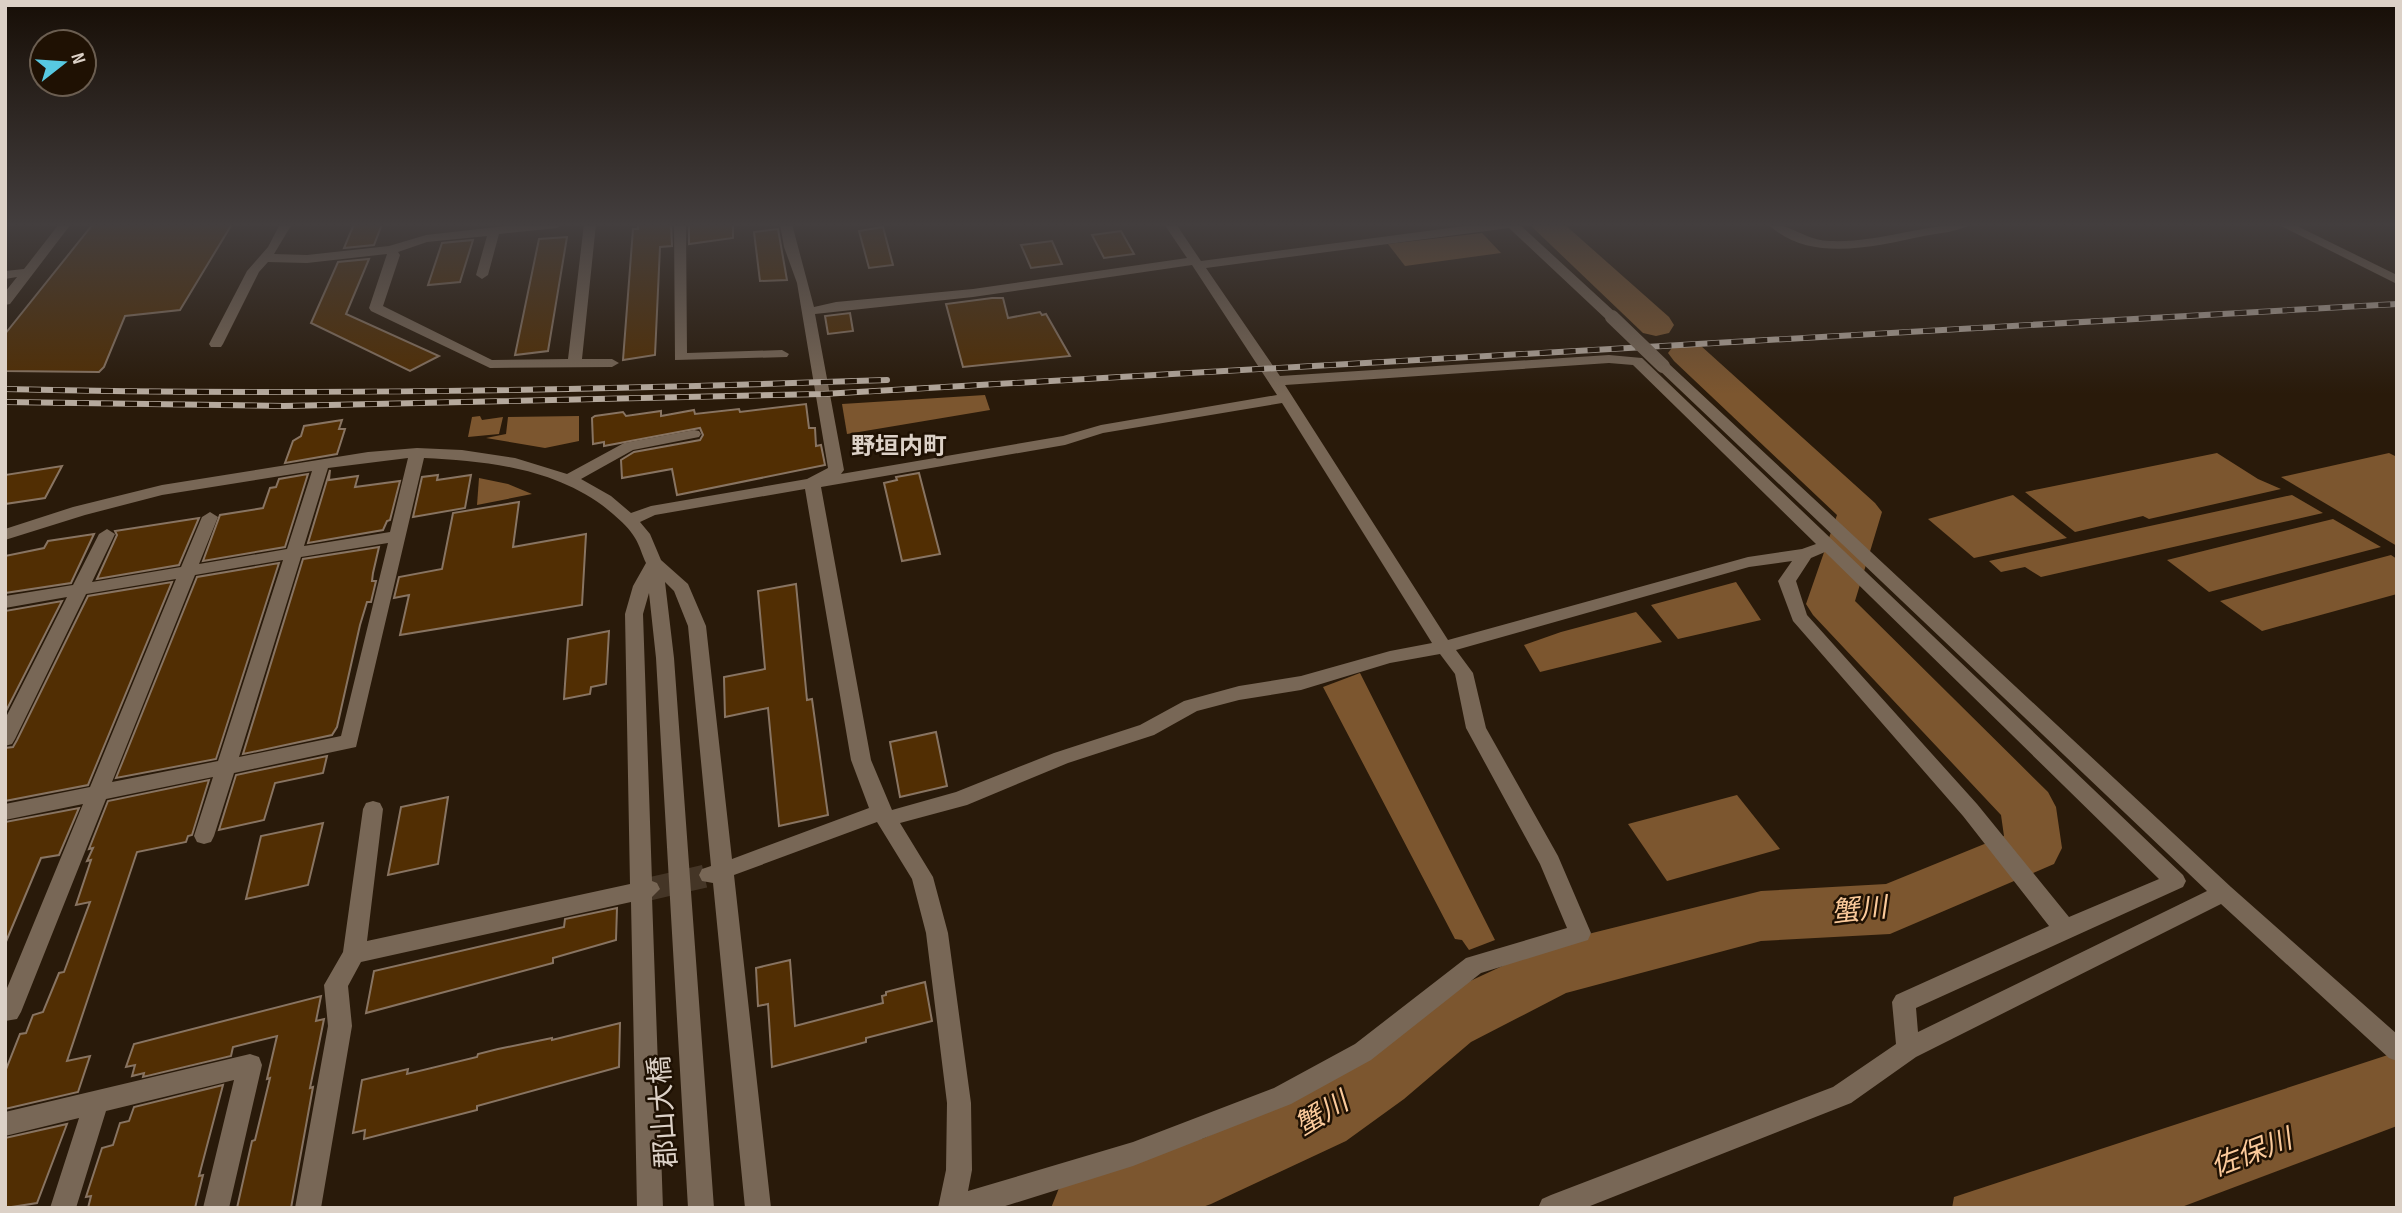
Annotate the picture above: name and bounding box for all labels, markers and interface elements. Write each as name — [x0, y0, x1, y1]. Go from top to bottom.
north arrow — [28, 28, 98, 98]
text: N — [65, 50, 90, 67]
district label: 野垣内町 — [851, 432, 947, 461]
water label: 蟹川 — [1830, 891, 1892, 930]
street label: 郡山大橋 — [643, 1055, 684, 1169]
water label: 蟹川 — [1289, 1084, 1357, 1143]
water label: 佐保川 — [2206, 1122, 2299, 1184]

